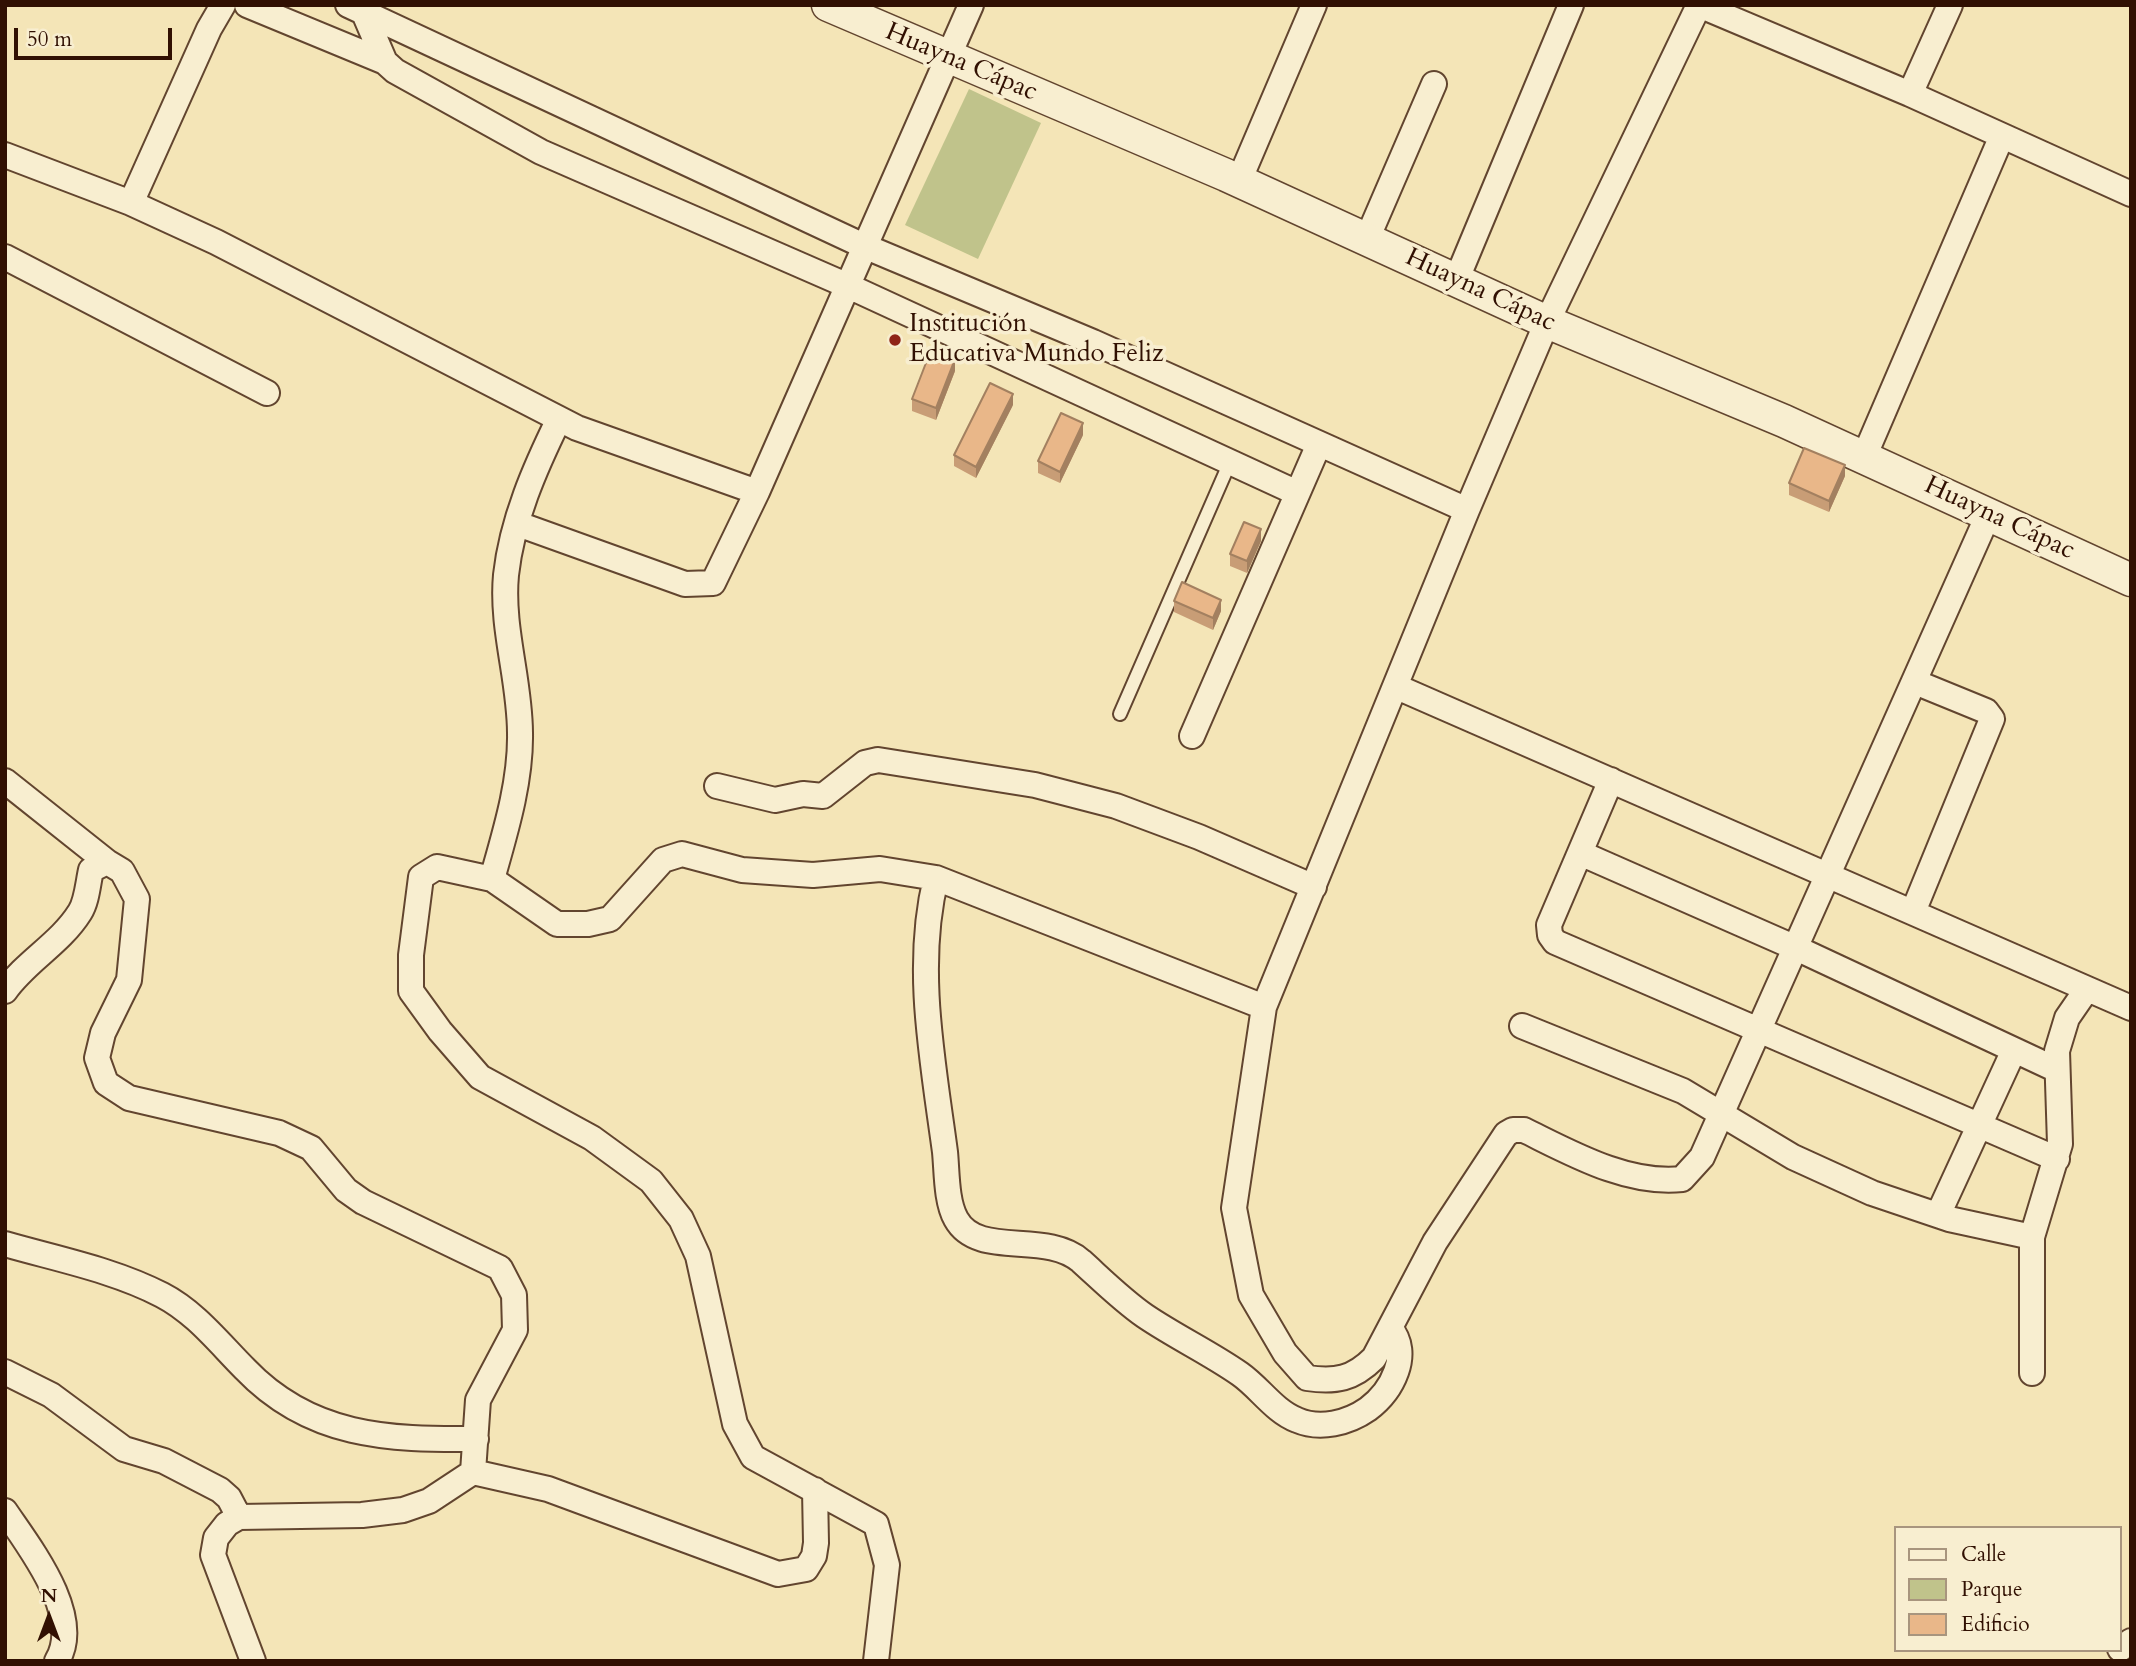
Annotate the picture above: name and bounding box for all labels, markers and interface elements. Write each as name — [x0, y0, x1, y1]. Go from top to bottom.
scale bar — [18, 14, 175, 58]
street label: Huayna Cápac — [880, 17, 1042, 109]
text: 50 m — [27, 25, 72, 54]
street label: Huayna Cápac — [1400, 243, 1560, 339]
place label: Institución Educativa Mundo Feliz — [909, 309, 1164, 370]
marker: Institución Educativa Mundo Feliz — [887, 332, 903, 348]
street label: Huayna Cápac — [1919, 471, 2079, 567]
legend — [1895, 1526, 2122, 1652]
text: Calle — [1961, 1540, 2006, 1569]
text: Parque — [1961, 1575, 2022, 1604]
north arrow — [14, 1582, 84, 1652]
text: N — [41, 1583, 57, 1609]
text: Edificio — [1961, 1610, 2030, 1639]

